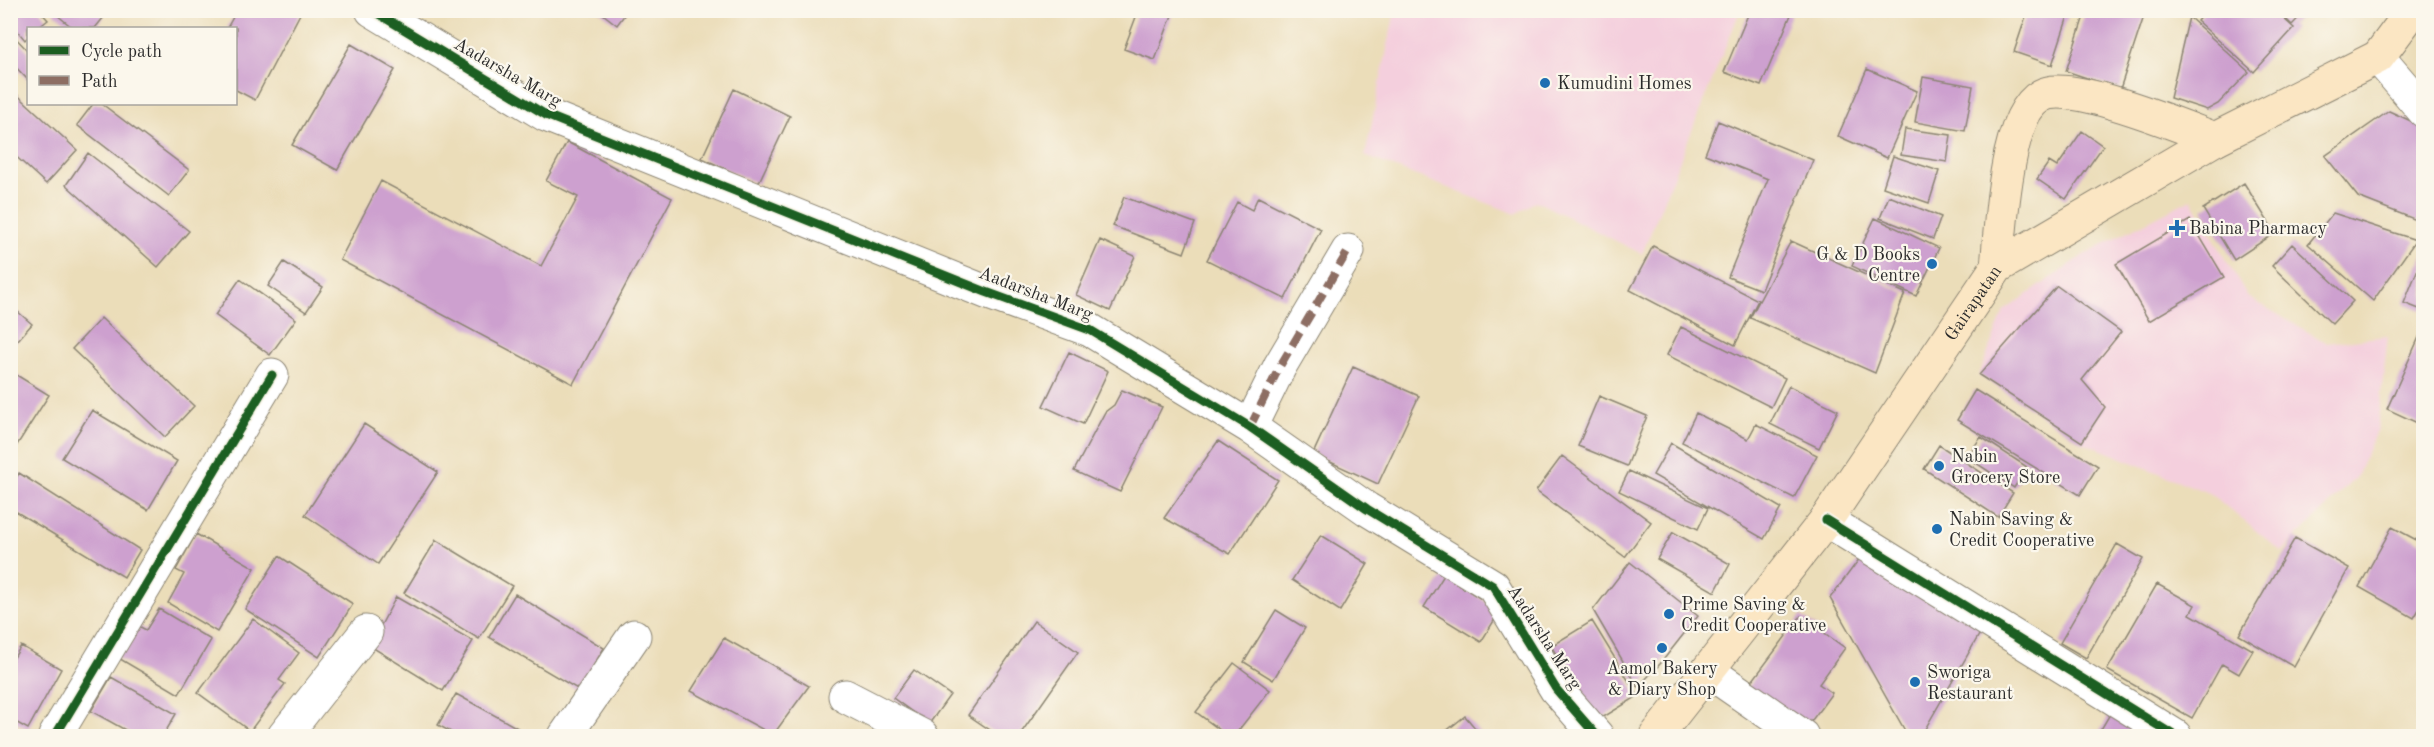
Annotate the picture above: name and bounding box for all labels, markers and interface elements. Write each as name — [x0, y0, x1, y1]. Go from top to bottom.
legend — [27, 27, 237, 105]
street label: Aadarsha Marg — [451, 35, 565, 111]
text: Cycle path — [81, 43, 162, 61]
text: Path — [81, 73, 118, 91]
place label: Kumudini Homes — [1557, 75, 1692, 93]
marker: Kumudini Homes — [1538, 76, 1552, 90]
place label: Babina Pharmacy — [2189, 220, 2327, 238]
marker: Babina Pharmacy — [2170, 221, 2184, 235]
place label: G & D Books Centre — [1816, 246, 1920, 285]
marker: G & D Books Centre — [1925, 257, 1939, 271]
street label: Gairapatan — [1942, 262, 2005, 344]
street label: Aadarsha Marg — [976, 264, 1096, 324]
place label: Nabin Grocery Store — [1951, 448, 2060, 487]
marker: Nabin Grocery Store — [1932, 459, 1946, 473]
place label: Nabin Saving & Credit Cooperative — [1949, 511, 2094, 550]
marker: Nabin Saving & Credit Cooperative — [1930, 522, 1944, 536]
street label: Aadarsha Marg — [1504, 582, 1585, 693]
place label: Prime Saving & Credit Cooperative — [1681, 596, 1826, 635]
marker: Prime Saving & Credit Cooperative — [1662, 607, 1676, 621]
marker: Aamol Bakery & Diary Shop — [1655, 641, 1669, 655]
place label: Aamol Bakery & Diary Shop — [1606, 660, 1718, 699]
place label: Sworiga Restaurant — [1927, 664, 2013, 703]
marker: Sworiga Restaurant — [1908, 675, 1922, 689]

